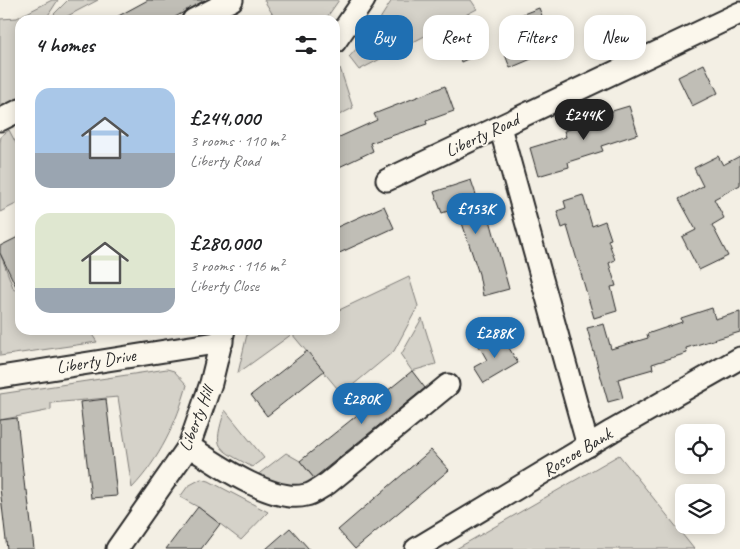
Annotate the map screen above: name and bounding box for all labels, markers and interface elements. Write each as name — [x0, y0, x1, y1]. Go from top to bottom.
chip: Buy — [355, 15, 413, 60]
chip: Rent — [423, 15, 489, 60]
chip: Filters — [499, 15, 574, 60]
chip: New — [584, 15, 646, 60]
icon: filters — [292, 31, 320, 59]
text: 4 homes — [35, 32, 94, 58]
pin: £244K — [549, 98, 619, 141]
text: £244,000 — [190, 105, 260, 131]
text: £244K — [566, 105, 602, 125]
street label: Liberty Road — [442, 107, 525, 162]
icon: home — [75, 108, 135, 168]
text: 3 rooms · 110 m² — [190, 131, 284, 151]
text: Liberty Road — [190, 151, 260, 171]
pin: £153K — [441, 192, 511, 235]
text: £153K — [458, 199, 494, 219]
text: £280,000 — [190, 230, 260, 256]
icon: home — [75, 233, 135, 293]
text: 3 rooms · 116 m² — [190, 256, 284, 276]
text: Liberty Close — [190, 276, 259, 296]
pin: £288K — [460, 316, 530, 359]
text: £288K — [477, 323, 513, 343]
street label: Liberty Drive — [55, 344, 138, 378]
street label: Liberty Hill — [174, 381, 219, 454]
pin: £280K — [327, 382, 397, 425]
text: £280K — [344, 389, 380, 409]
street label: Roscoe Bank — [538, 422, 617, 481]
map controls — [675, 424, 725, 534]
button: locate — [675, 424, 725, 474]
button: layers — [675, 484, 725, 534]

